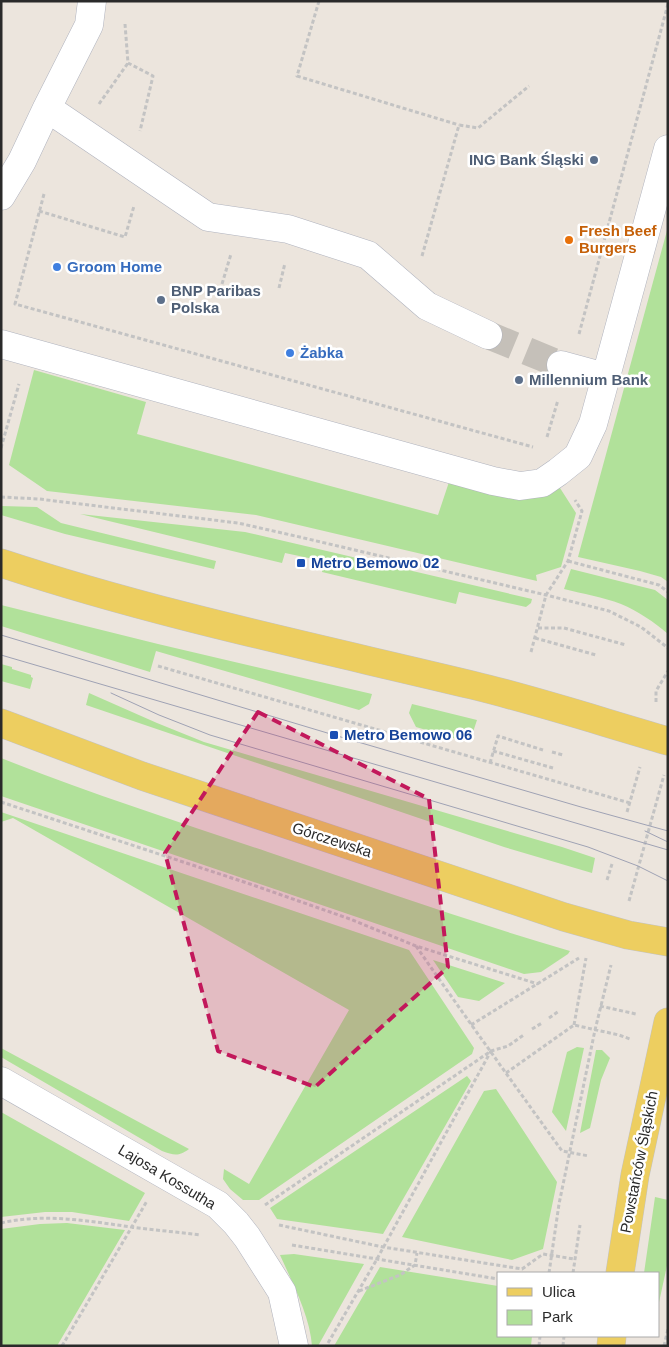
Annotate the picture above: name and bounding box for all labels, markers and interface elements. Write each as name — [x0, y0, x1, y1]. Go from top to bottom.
place label: ING Bank Śląski — [469, 151, 584, 168]
marker: ING Bank Śląski — [588, 154, 600, 166]
place label: Fresh Beef Burgers — [579, 222, 658, 256]
marker: Fresh Beef Burgers — [563, 234, 575, 246]
place label: Groom Home — [67, 258, 162, 275]
marker: Groom Home — [51, 261, 63, 273]
place label: BNP Paribas Polska — [171, 282, 261, 316]
marker: BNP Paribas Polska — [155, 294, 167, 306]
place label: Żabka — [300, 344, 344, 361]
marker: Żabka — [284, 347, 296, 359]
place label: Millennium Bank — [529, 371, 649, 388]
marker: Millennium Bank — [513, 374, 525, 386]
place label: Metro Bemowo 02 — [311, 554, 439, 571]
marker: Metro Bemowo 02 — [295, 557, 307, 569]
place label: Metro Bemowo 06 — [344, 726, 472, 743]
marker: Metro Bemowo 06 — [328, 729, 340, 741]
street label: Górczewska — [290, 819, 375, 861]
street label: Powstańców Śląskich — [616, 1089, 661, 1234]
street label: Lajosa Kossutha — [115, 1141, 220, 1213]
legend — [497, 1272, 659, 1337]
text: Ulica — [542, 1283, 576, 1300]
text: Park — [542, 1308, 573, 1325]

